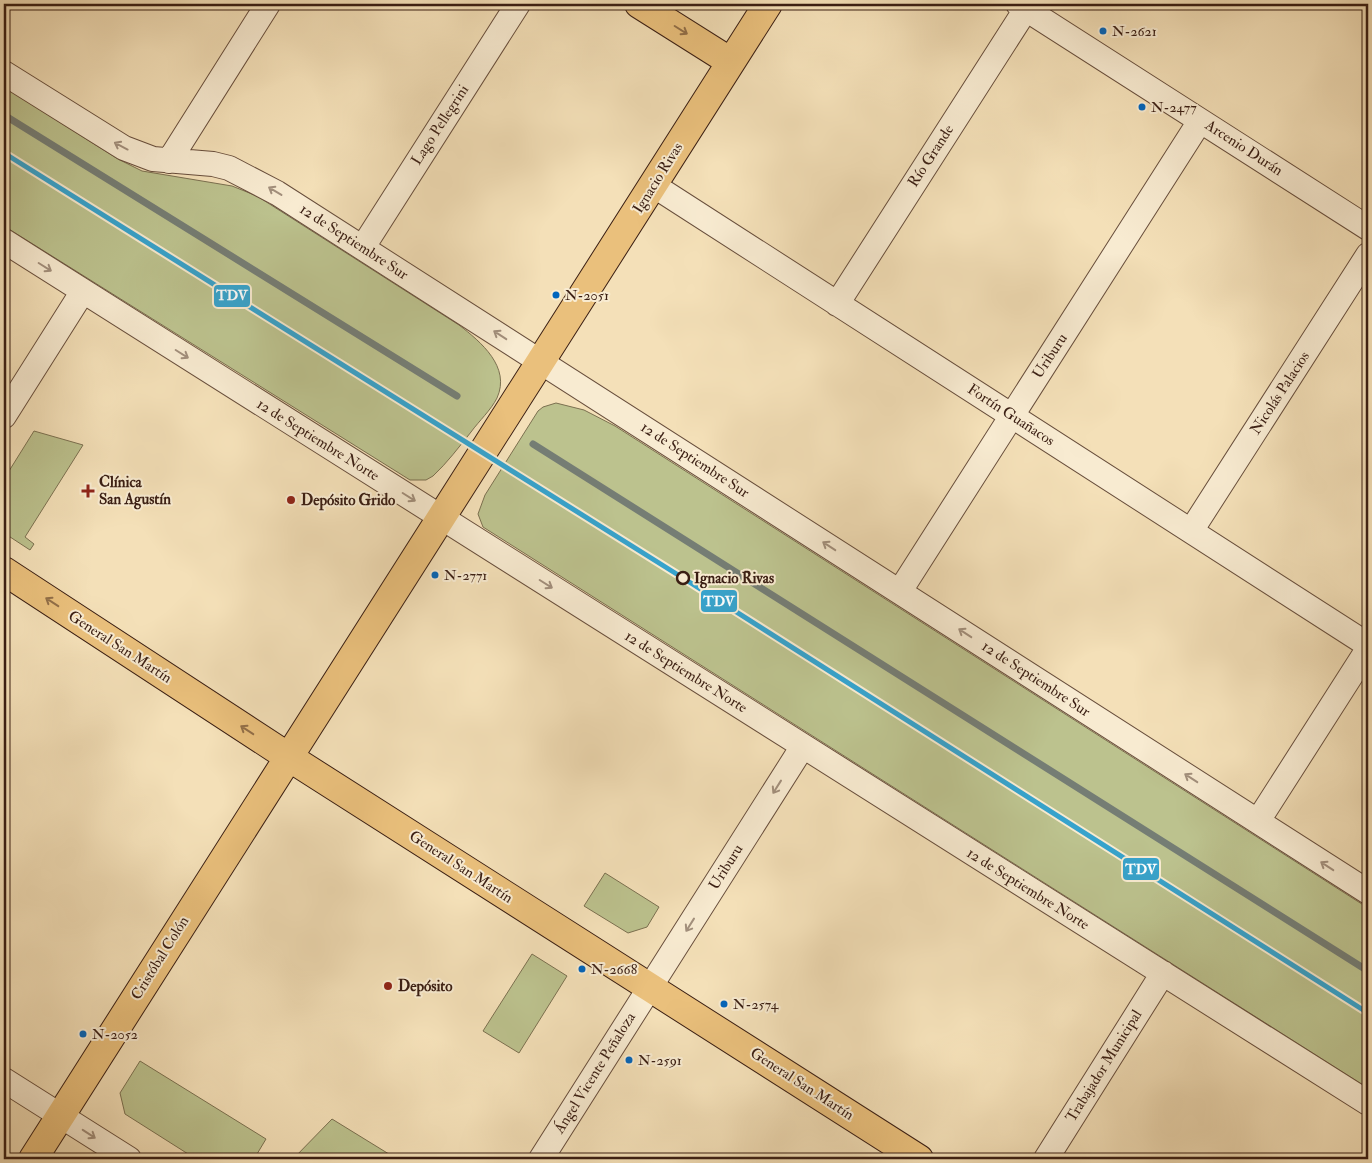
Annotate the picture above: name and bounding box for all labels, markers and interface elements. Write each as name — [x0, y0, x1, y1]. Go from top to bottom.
place label: N-2621 — [1112, 23, 1157, 40]
one-way arrow — [673, 25, 687, 35]
marker: N-2621 — [1098, 26, 1108, 36]
street label: Lago Pellegrini — [407, 81, 473, 169]
place label: N-2477 — [1151, 99, 1197, 116]
marker: N-2477 — [1137, 102, 1147, 112]
street label: Arcenio Durán — [1201, 115, 1287, 180]
street label: Río Grande — [904, 121, 958, 191]
street label: Ignacio Rivas — [629, 139, 687, 217]
one-way arrow — [114, 141, 129, 150]
one-way arrow — [268, 186, 282, 196]
street label: 12 de Septiembre Sur — [296, 200, 412, 285]
one-way arrow — [38, 262, 52, 273]
line badge: TDV — [213, 284, 251, 308]
text: TDV — [215, 287, 249, 304]
place label: N-2051 — [565, 287, 609, 304]
marker: N-2051 — [551, 290, 561, 300]
one-way arrow — [494, 330, 508, 340]
street label: Uriburu — [1028, 330, 1072, 382]
street label: Nicolás Palacios — [1246, 348, 1314, 438]
one-way arrow — [175, 350, 189, 360]
street label: Fortín Guañacos — [964, 380, 1058, 450]
street label: 12 de Septiembre Norte — [253, 395, 383, 486]
street label: 12 de Septiembre Sur — [637, 418, 753, 503]
place label: Clínica San Agustín — [99, 473, 171, 510]
marker: Clínica San Agustín — [81, 484, 95, 498]
place label: Depósito Grido — [301, 491, 396, 511]
one-way arrow — [401, 492, 415, 502]
marker: Depósito Grido — [285, 494, 297, 506]
one-way arrow — [822, 540, 836, 550]
place label: N-2771 — [444, 567, 487, 584]
place label: Ignacio Rivas — [694, 569, 774, 589]
marker: N-2771 — [430, 570, 440, 580]
marker: Ignacio Rivas — [676, 571, 690, 585]
one-way arrow — [538, 579, 552, 589]
line badge: TDV — [700, 589, 738, 613]
text: TDV — [702, 593, 736, 610]
one-way arrow — [45, 597, 59, 608]
street label: General San Martín — [65, 606, 176, 688]
street label: 12 de Septiembre Norte — [621, 627, 751, 718]
one-way arrow — [959, 628, 973, 638]
street label: 12 de Septiembre Sur — [978, 637, 1094, 722]
one-way arrow — [240, 724, 254, 734]
one-way arrow — [1184, 773, 1198, 783]
one-way arrow — [771, 780, 781, 794]
street label: General San Martín — [406, 826, 517, 908]
street label: Uriburu — [705, 840, 747, 893]
street label: 12 de Septiembre Norte — [963, 844, 1093, 935]
line badge: TDV — [1122, 857, 1160, 881]
one-way arrow — [1321, 860, 1335, 870]
text: TDV — [1124, 861, 1158, 878]
street label: Cristóbal Colón — [127, 912, 193, 1003]
one-way arrow — [684, 917, 694, 931]
place label: N-2668 — [591, 961, 638, 978]
marker: N-2668 — [577, 964, 587, 974]
place label: Depósito — [398, 977, 453, 997]
marker: Depósito — [382, 980, 394, 992]
place label: N-2574 — [733, 996, 780, 1013]
marker: N-2574 — [719, 999, 729, 1009]
street label: Trabajador Municipal — [1062, 1006, 1147, 1126]
street label: Ángel Vicente Peñaloza — [548, 1007, 640, 1138]
place label: N-2052 — [92, 1026, 138, 1043]
marker: N-2052 — [78, 1029, 88, 1039]
street label: General San Martín — [747, 1043, 858, 1125]
place label: N-2591 — [638, 1052, 682, 1069]
marker: N-2591 — [624, 1055, 634, 1065]
one-way arrow — [82, 1129, 96, 1139]

